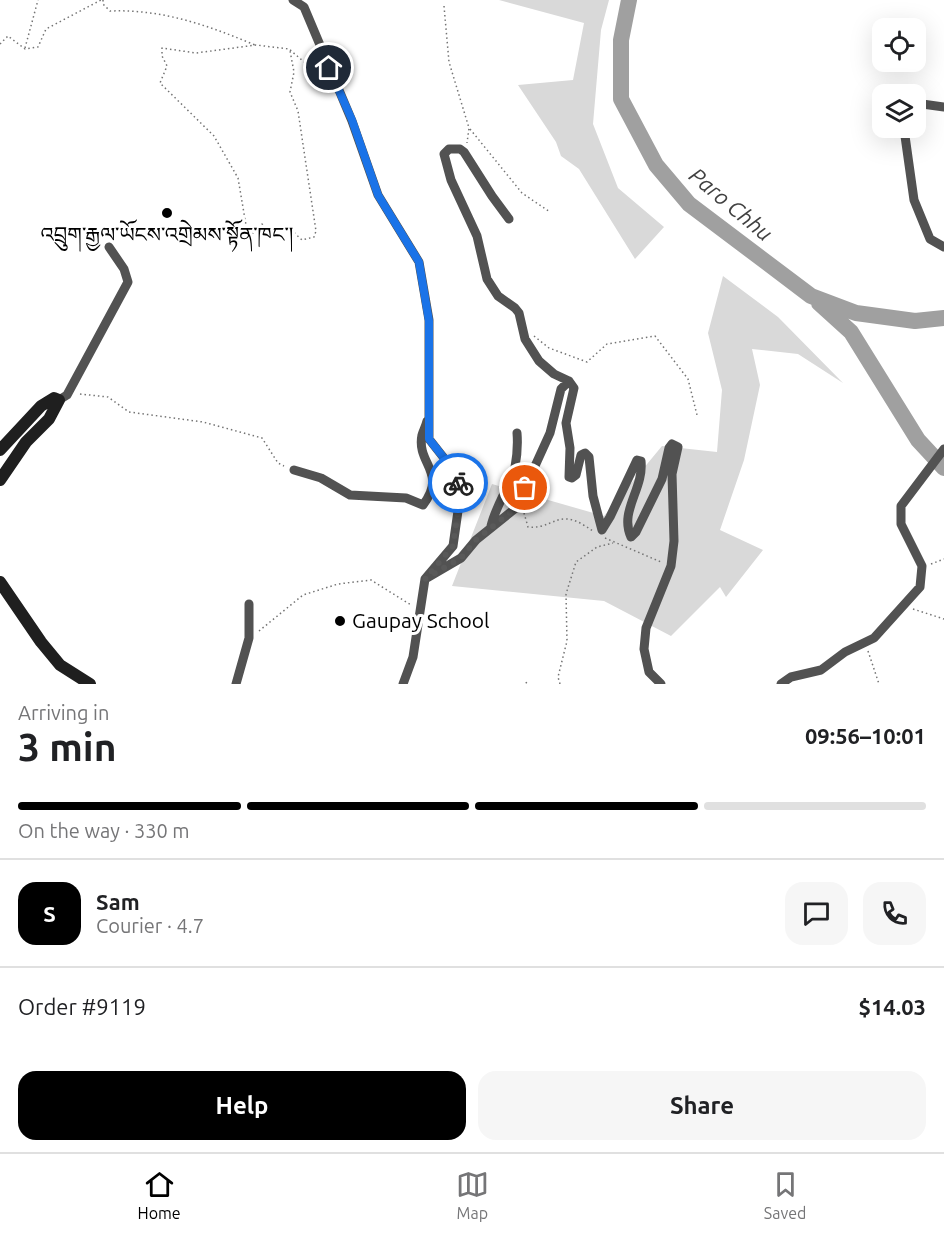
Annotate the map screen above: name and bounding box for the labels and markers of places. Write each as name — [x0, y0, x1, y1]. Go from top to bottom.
pin — [303, 42, 354, 93]
marker: འབྲུག་རྒྱལ་ཡོངས་འགྲེམས་སྟོན་ཁང་། — [160, 206, 174, 220]
place label: འབྲུག་རྒྱལ་ཡོངས་འགྲེམས་སྟོན་ཁང་། — [41, 219, 293, 253]
pin — [499, 462, 550, 513]
place label: Gaupay School — [352, 608, 490, 632]
marker: Gaupay School — [333, 614, 347, 628]

